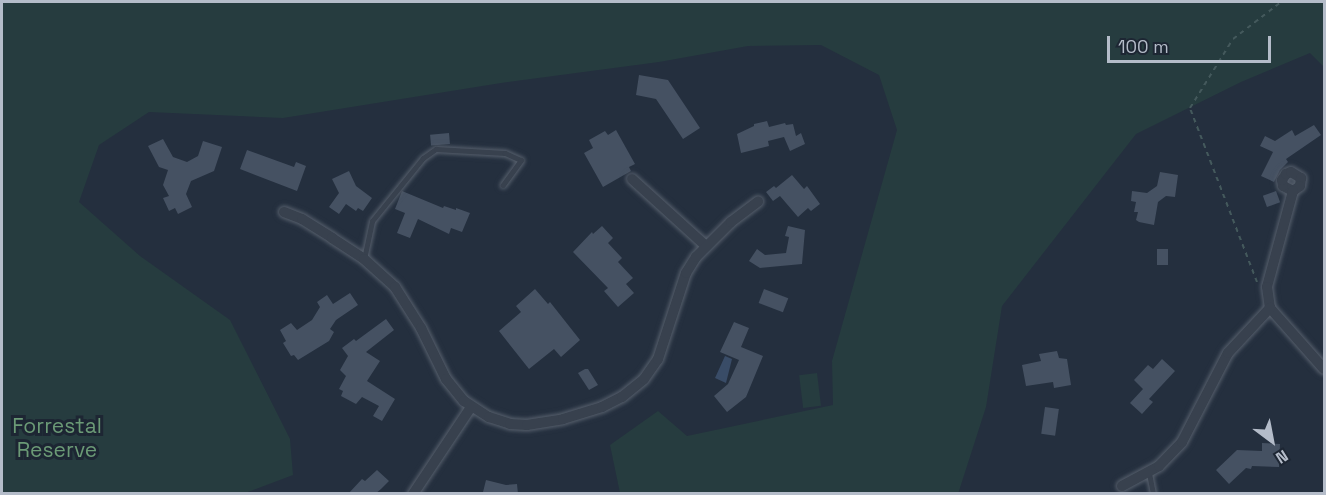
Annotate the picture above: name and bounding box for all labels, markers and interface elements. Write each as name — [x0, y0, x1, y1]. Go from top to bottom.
scale bar — [1110, 24, 1274, 62]
text: 100 m — [1118, 35, 1169, 58]
north arrow — [1242, 411, 1302, 471]
park label: Forrestal Reserve — [12, 413, 102, 463]
text: N — [1272, 445, 1292, 468]

